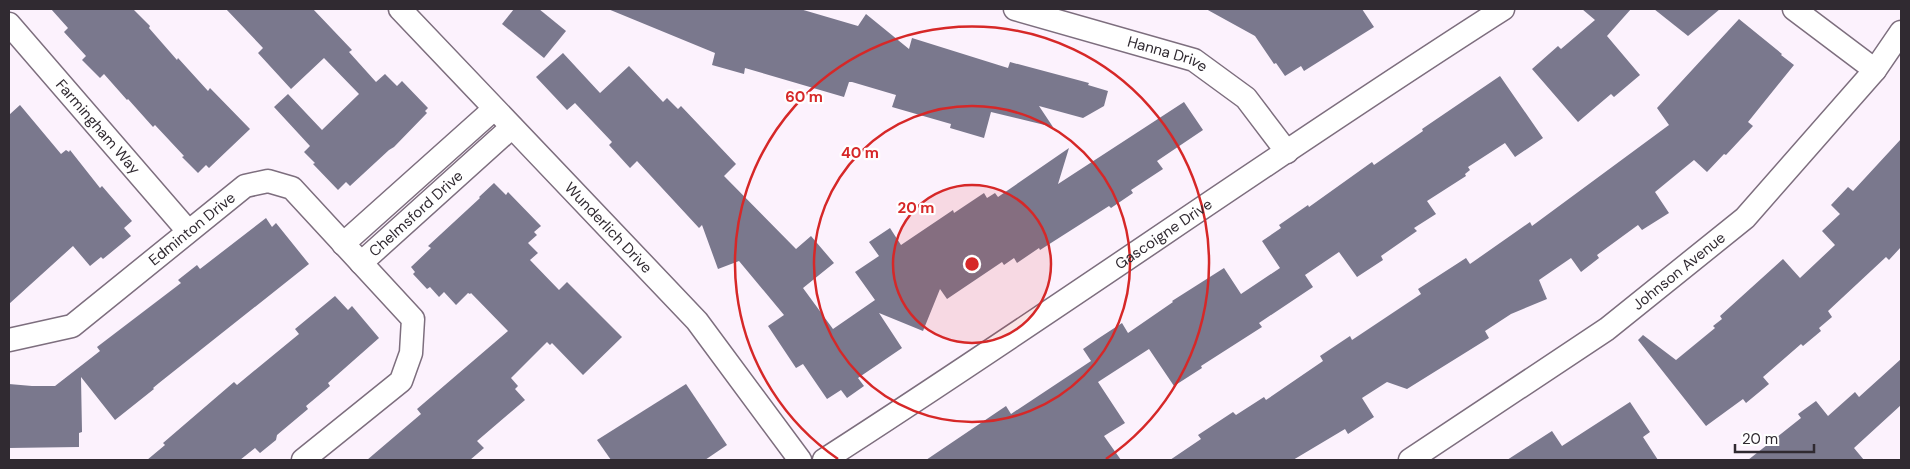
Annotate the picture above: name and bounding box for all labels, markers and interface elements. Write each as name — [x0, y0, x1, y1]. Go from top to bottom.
street label: Hanna Drive — [1125, 32, 1212, 77]
street label: Farmingham Way — [51, 75, 145, 179]
text: 60 m — [785, 87, 823, 107]
text: 40 m — [841, 143, 879, 163]
street label: Chelmsford Drive — [365, 166, 467, 261]
street label: Wunderlich Drive — [560, 178, 656, 278]
street label: Edminton Drive — [144, 188, 240, 270]
street label: Gascoigne Drive — [1111, 194, 1216, 274]
text: 20 m — [898, 198, 934, 218]
street label: Johnson Avenue — [1628, 228, 1730, 315]
centre of rings — [963, 255, 981, 273]
scale bar — [1735, 422, 1814, 454]
text: 20 m — [1742, 429, 1778, 449]

